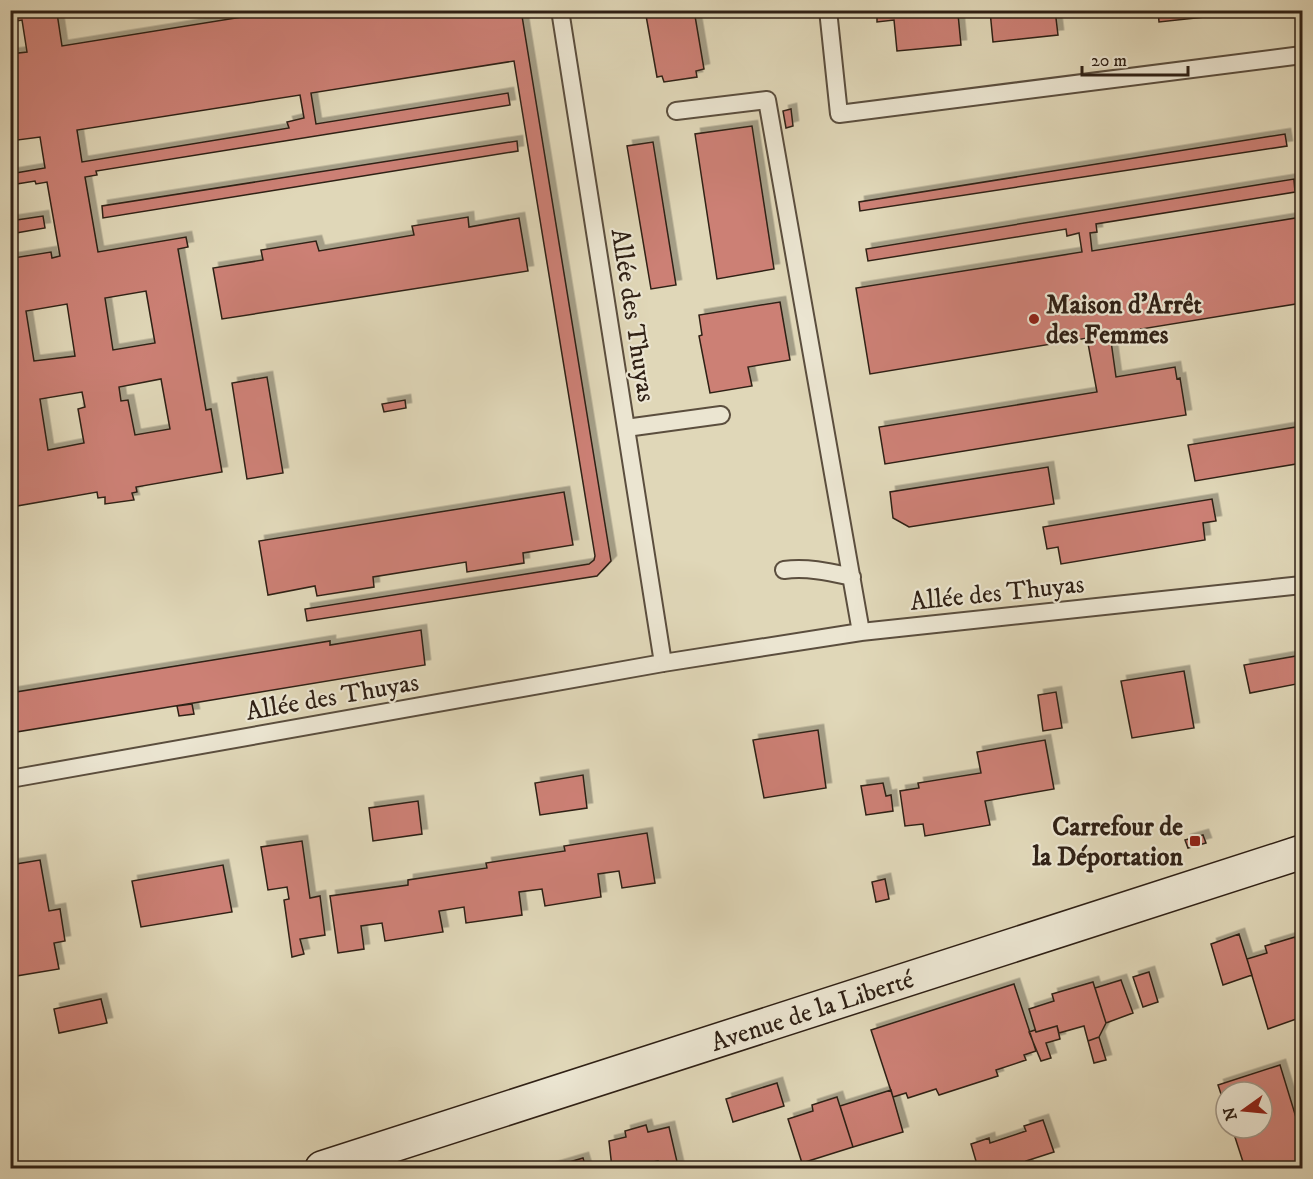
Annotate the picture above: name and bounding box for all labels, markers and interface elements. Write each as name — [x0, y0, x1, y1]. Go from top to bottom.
scale bar — [1082, 39, 1188, 77]
text: 20 m — [1091, 50, 1127, 72]
street label: Allée des Thuyas — [603, 226, 663, 404]
place label: Maison d'Arrêt des Femmes — [1046, 289, 1202, 352]
marker: Maison d'Arrêt des Femmes — [1027, 312, 1041, 326]
street label: Allée des Thuyas — [908, 568, 1086, 619]
street label: Allée des Thuyas — [243, 666, 421, 729]
place label: Carrefour de la Déportation — [1032, 811, 1183, 874]
marker: Carrefour de la Déportation — [1188, 834, 1202, 848]
street label: Avenue de la Liberté — [707, 963, 918, 1060]
north arrow — [1214, 1080, 1274, 1140]
text: N — [1219, 1105, 1242, 1123]

